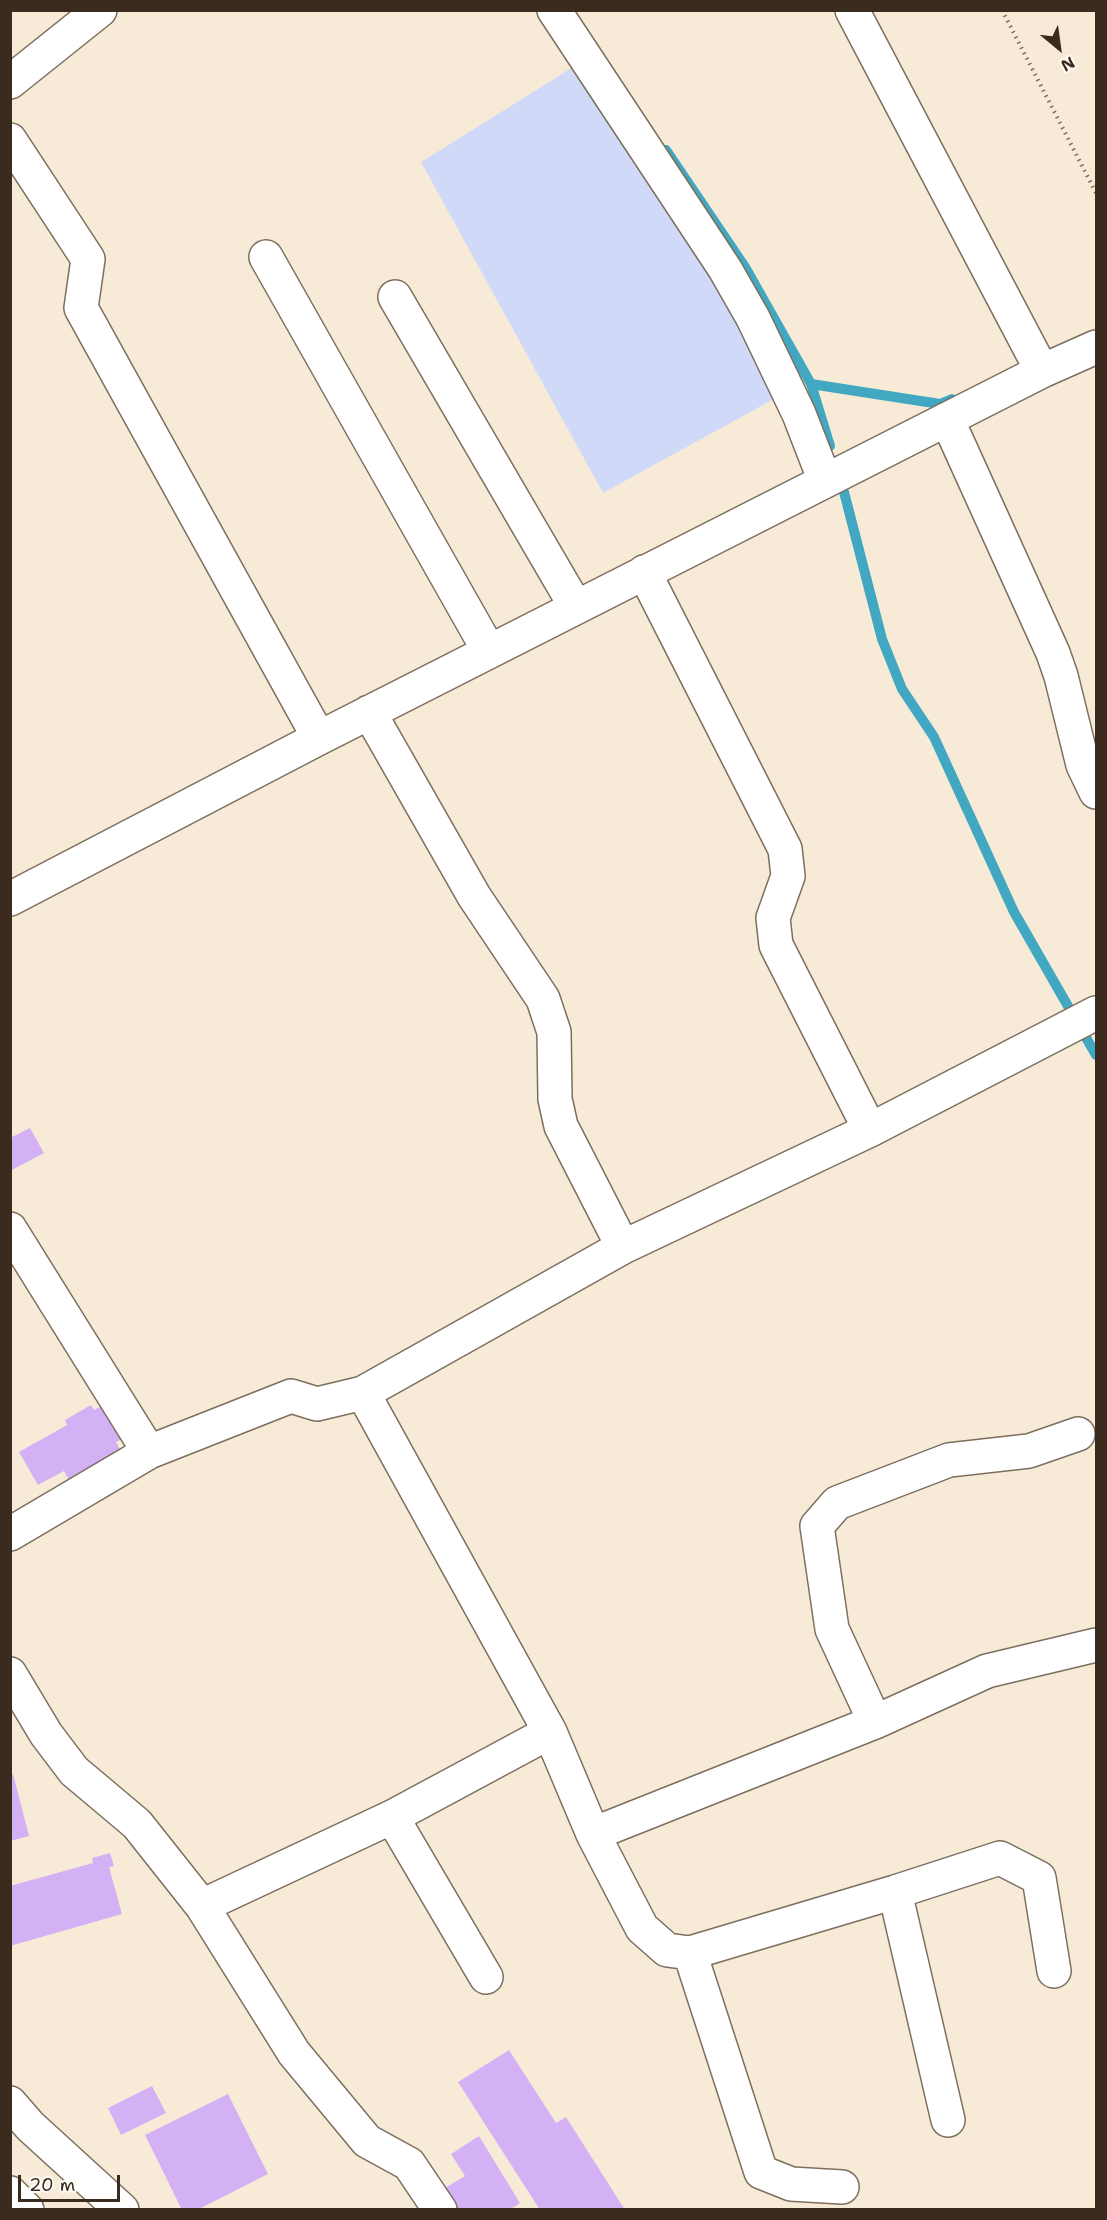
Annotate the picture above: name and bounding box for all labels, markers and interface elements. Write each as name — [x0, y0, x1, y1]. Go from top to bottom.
north arrow — [1029, 18, 1089, 78]
text: N — [1057, 52, 1079, 76]
scale bar — [21, 2163, 123, 2201]
text: 20 m — [29, 2173, 75, 2197]

